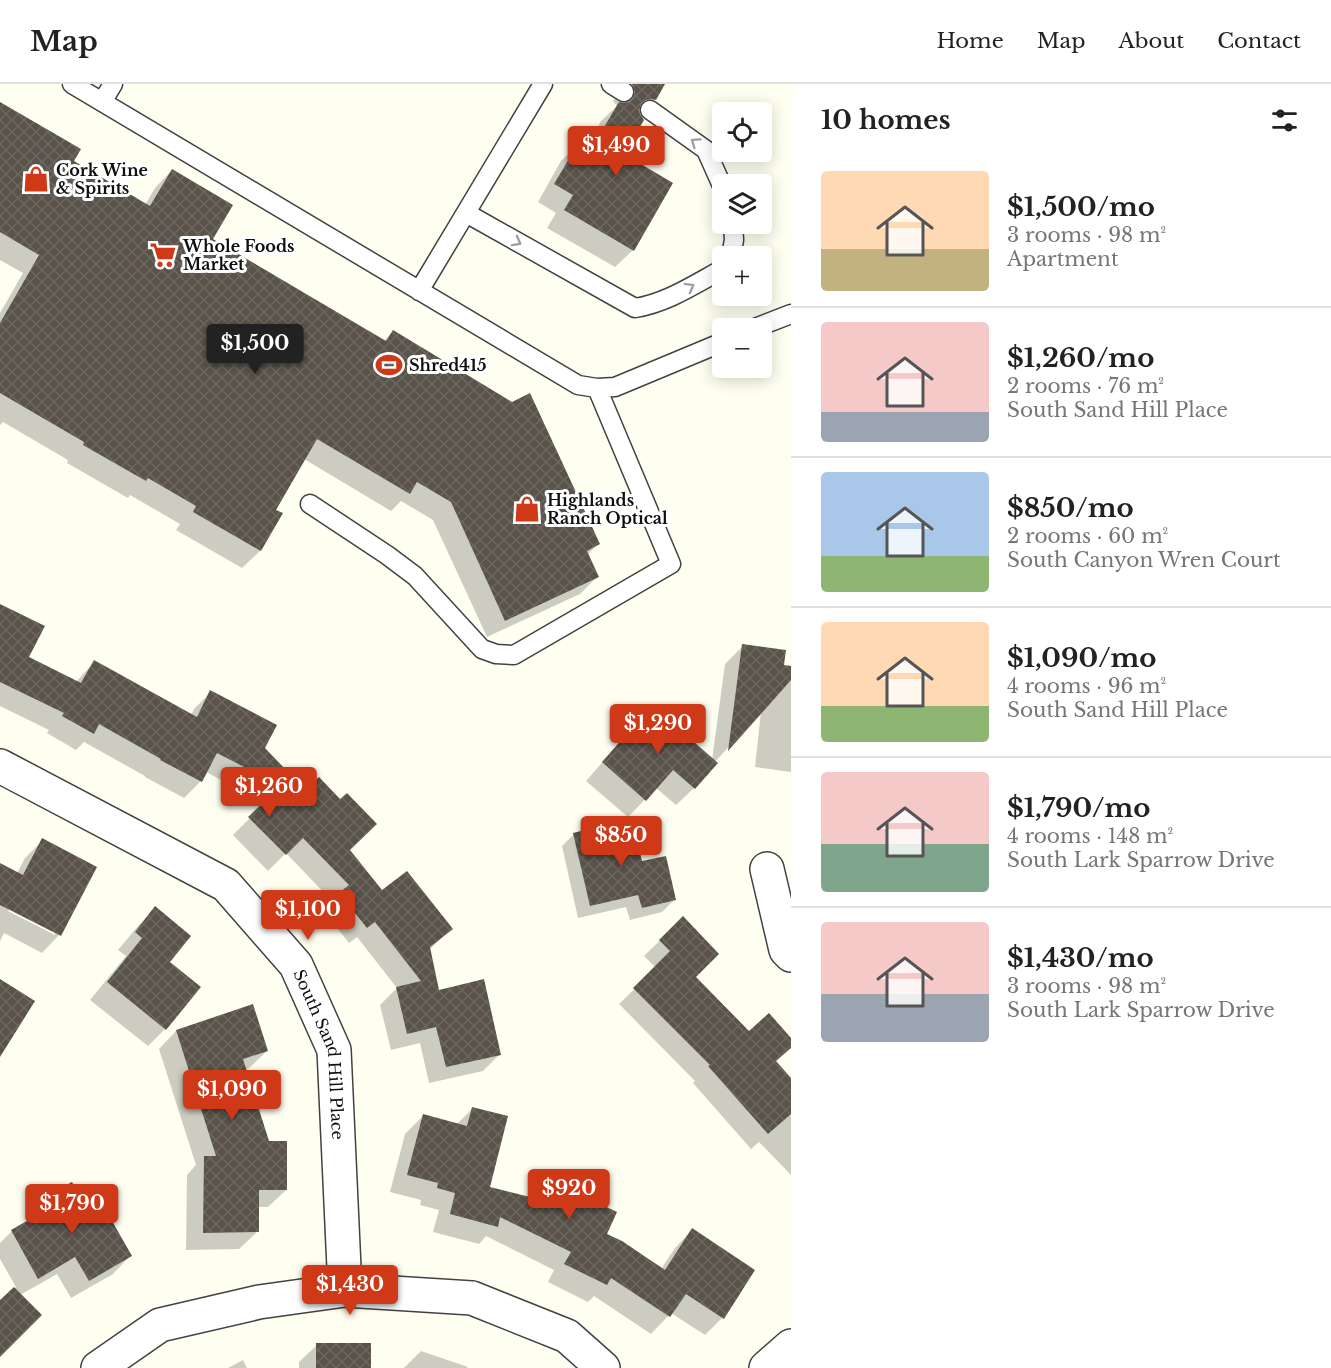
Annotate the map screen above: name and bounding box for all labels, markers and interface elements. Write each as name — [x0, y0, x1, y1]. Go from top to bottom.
text: Map — [30, 24, 98, 59]
text: Home — [937, 28, 1004, 54]
text: Map — [1037, 28, 1085, 54]
text: About — [1118, 28, 1184, 54]
text: Contact — [1217, 28, 1301, 54]
map controls — [712, 102, 772, 378]
button: locate — [712, 102, 772, 162]
text: 10 homes — [821, 104, 951, 136]
icon: filters — [1268, 104, 1301, 137]
pin: $1,490 — [567, 126, 665, 177]
text: $1,490 — [582, 133, 650, 157]
one-way arrow — [690, 138, 701, 149]
place label: Cork Wine & Spirits — [56, 160, 148, 198]
shop icon: Cork Wine & Spirits — [21, 164, 51, 194]
button: layers — [712, 174, 772, 234]
text: $1,500/mo — [1007, 191, 1155, 223]
icon: home — [869, 195, 941, 267]
text: 3 rooms · 98 m² — [1007, 223, 1166, 247]
one-way arrow — [510, 234, 521, 246]
place label: Whole Foods Market — [182, 236, 294, 274]
supermarket icon: Whole Foods Market — [148, 240, 178, 270]
button: + — [712, 246, 772, 306]
text: Apartment — [1007, 247, 1118, 271]
one-way arrow — [683, 283, 694, 294]
button: − — [712, 318, 772, 378]
pin: $1,500 — [206, 324, 304, 375]
text: $1,500 — [221, 331, 289, 355]
text: $1,260/mo — [1007, 342, 1154, 374]
icon: home — [869, 346, 941, 418]
sports icon: Shred415 — [374, 350, 404, 380]
place label: Shred415 — [409, 355, 487, 375]
text: 2 rooms · 76 m² — [1007, 374, 1164, 398]
text: South Sand Hill Place — [1007, 398, 1228, 422]
place label: Highlands Ranch Optical — [547, 490, 668, 528]
text: $850/mo — [1007, 492, 1134, 524]
shop icon: Highlands Ranch Optical — [512, 494, 542, 524]
icon: home — [869, 496, 941, 568]
text: 2 rooms · 60 m² — [1007, 524, 1168, 548]
text: South Canyon Wren Court — [1007, 548, 1280, 572]
text: $1,090/mo — [1007, 642, 1156, 674]
icon: home — [869, 646, 941, 718]
text: 4 rooms · 96 m² — [1007, 674, 1166, 698]
text: South Sand Hill Place — [1007, 698, 1228, 722]
pin: $1,290 — [609, 704, 707, 755]
text: $1,290 — [624, 711, 692, 735]
pin: $1,260 — [220, 767, 318, 818]
text: $1,260 — [235, 774, 303, 798]
text: $1,790/mo — [1007, 792, 1150, 824]
icon: home — [869, 796, 941, 868]
pin: $850 — [585, 816, 657, 867]
text: $850 — [595, 823, 647, 847]
text: 4 rooms · 148 m² — [1007, 824, 1173, 848]
text: South Lark Sparrow Drive — [1007, 848, 1275, 872]
pin: $1,100 — [259, 890, 357, 941]
text: $1,100 — [275, 897, 341, 921]
text: $1,430/mo — [1007, 942, 1154, 974]
icon: home — [869, 946, 941, 1018]
street label: South Sand Hill Place — [289, 966, 348, 1140]
text: 3 rooms · 98 m² — [1007, 974, 1166, 998]
text: South Lark Sparrow Drive — [1007, 998, 1275, 1022]
pin: $1,090 — [183, 1070, 281, 1121]
text: $1,090 — [197, 1077, 267, 1101]
pin: $920 — [533, 1169, 605, 1220]
text: $920 — [542, 1176, 596, 1200]
pin: $1,790 — [23, 1184, 121, 1235]
text: $1,790 — [39, 1191, 105, 1215]
pin: $1,430 — [301, 1265, 399, 1316]
text: $1,430 — [316, 1272, 384, 1296]

